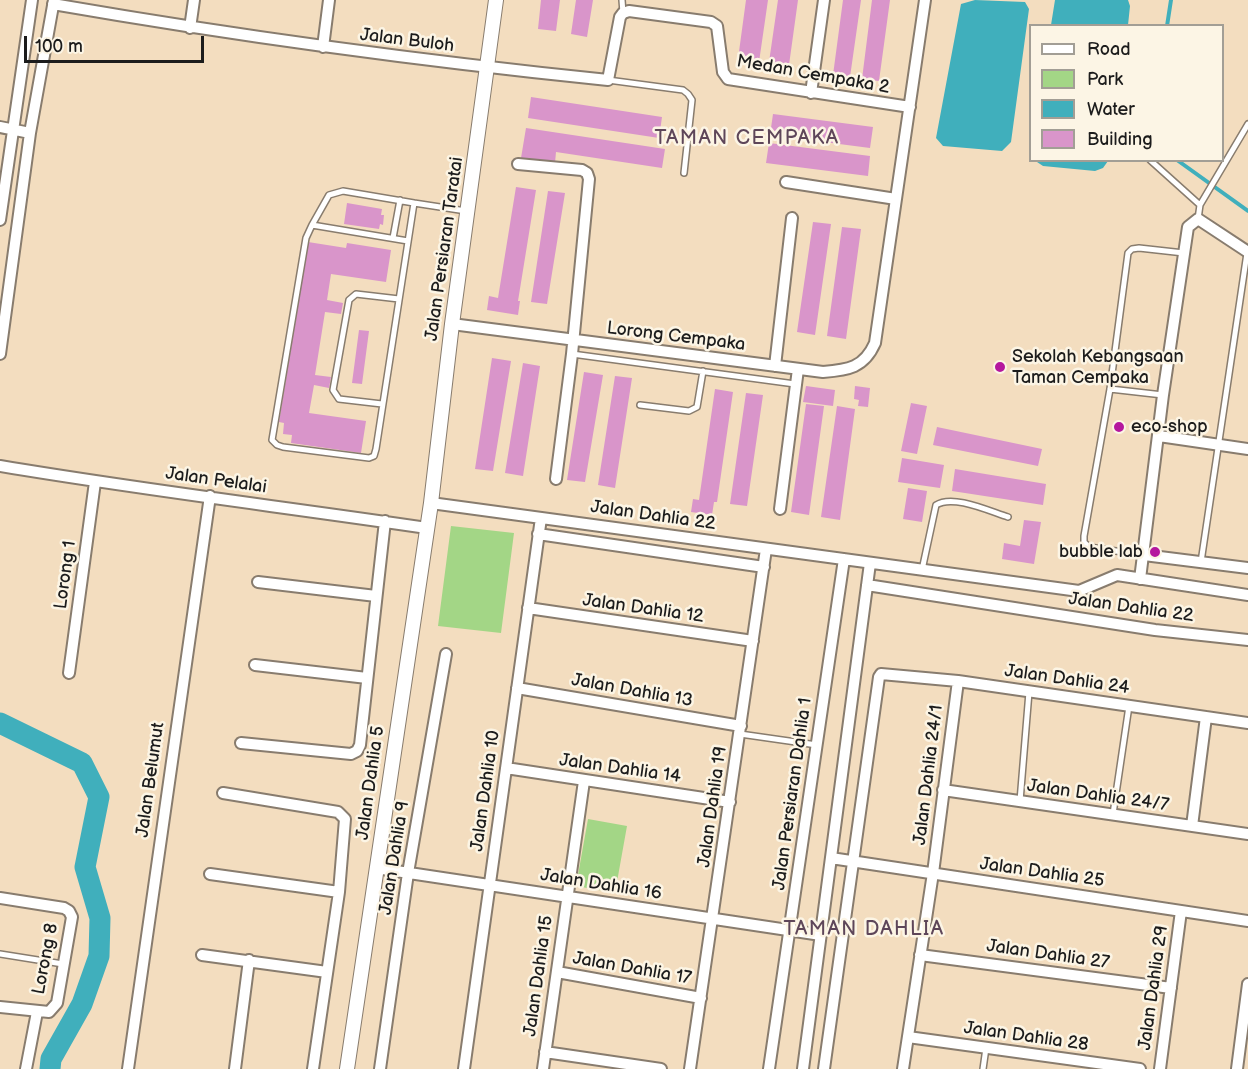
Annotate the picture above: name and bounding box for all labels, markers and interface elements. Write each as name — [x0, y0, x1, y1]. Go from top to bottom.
scale bar — [27, 24, 207, 62]
legend — [1029, 24, 1224, 162]
street label: Jalan Buloh — [359, 25, 455, 57]
text: 100 m — [35, 36, 83, 57]
text: Road — [1087, 39, 1131, 60]
street label: Medan Cempaka 2 — [735, 51, 891, 99]
text: Park — [1087, 69, 1123, 90]
text: Water — [1087, 99, 1135, 120]
district label: TAMAN CEMPAKA — [655, 127, 839, 151]
text: Building — [1087, 129, 1153, 150]
street label: Jalan Persiaran Taratai — [421, 156, 469, 342]
street label: Lorong Cempaka — [605, 318, 747, 356]
place label: Sekolah Kebangsaan Taman Cempaka — [1012, 346, 1184, 388]
marker: Sekolah Kebangsaan Taman Cempaka — [993, 360, 1007, 374]
place label: eco-shop — [1131, 416, 1208, 438]
marker: eco-shop — [1112, 420, 1126, 434]
street label: Jalan Pelalai — [164, 463, 268, 499]
street label: Jalan Dahlia 22 — [589, 497, 717, 535]
street label: Lorong 1 — [51, 539, 81, 611]
place label: bubble lab — [1059, 541, 1143, 563]
marker: bubble lab — [1148, 545, 1162, 559]
street label: Jalan Dahlia 22 — [1067, 589, 1195, 627]
street label: Jalan Dahlia 12 — [581, 590, 705, 628]
street label: Jalan Dahlia 24 — [1003, 661, 1131, 699]
street label: Jalan Dahlia 13 — [570, 670, 694, 712]
street label: Jalan Persiaran Dahlia 1 — [769, 696, 817, 892]
street label: Jalan Dahlia 24/1 — [910, 704, 948, 846]
street label: Jalan Belumut — [132, 721, 170, 839]
street label: Jalan Dahlia 5 — [352, 725, 390, 841]
street label: Jalan Dahlia 10 — [467, 729, 505, 853]
street label: Jalan Dahlia 19 — [694, 745, 732, 869]
street label: Jalan Dahlia 14 — [558, 750, 682, 788]
street label: Jalan Dahlia 24/7 — [1026, 775, 1170, 817]
street label: Jalan Dahlia 9 — [375, 800, 415, 916]
street label: Jalan Dahlia 25 — [978, 854, 1106, 892]
street label: Jalan Dahlia 16 — [539, 865, 663, 905]
street label: Jalan Dahlia 15 — [520, 914, 558, 1038]
district label: TAMAN DAHLIA — [784, 918, 944, 942]
street label: Lorong 8 — [29, 921, 63, 997]
street label: Jalan Dahlia 29 — [1135, 924, 1173, 1052]
street label: Jalan Dahlia 27 — [985, 936, 1111, 974]
street label: Jalan Dahlia 17 — [571, 948, 693, 990]
street label: Jalan Dahlia 28 — [962, 1018, 1090, 1056]

